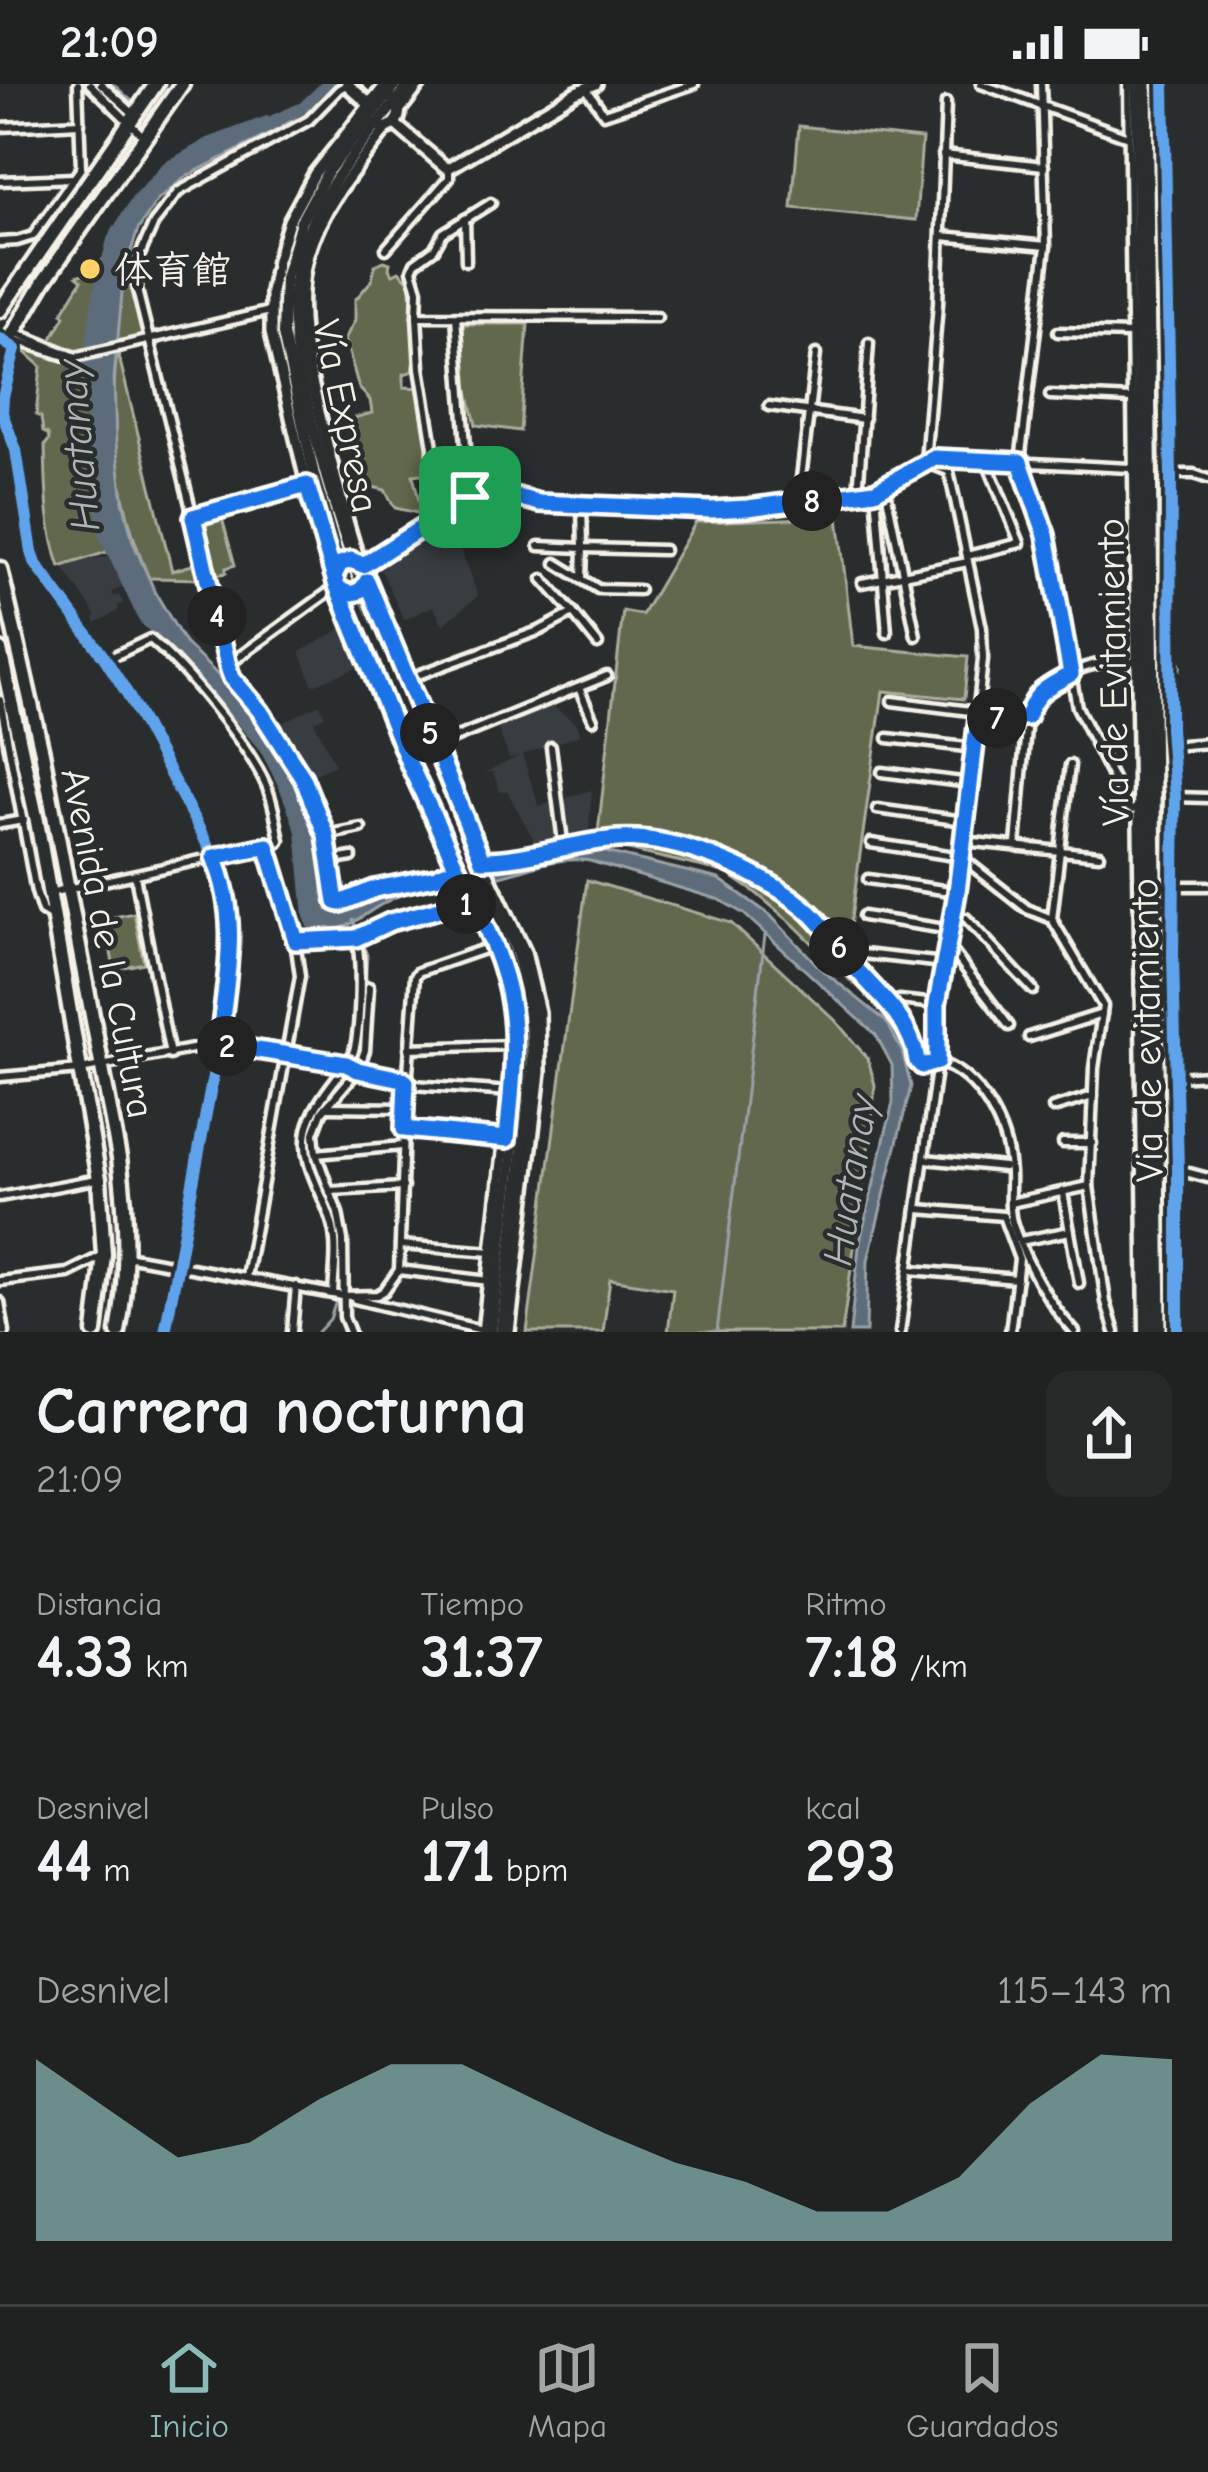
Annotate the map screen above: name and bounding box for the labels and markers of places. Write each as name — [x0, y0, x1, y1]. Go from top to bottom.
place label: 体育館 — [114, 248, 231, 293]
marker: 体育館 — [77, 256, 103, 282]
pin — [419, 446, 521, 548]
pin: 8 — [782, 471, 842, 531]
pin: 4 — [187, 586, 247, 646]
pin: 7 — [967, 688, 1027, 748]
pin: 5 — [400, 703, 460, 763]
pin: 1 — [436, 874, 496, 934]
pin: 6 — [809, 917, 869, 977]
pin: 2 — [197, 1016, 257, 1076]

